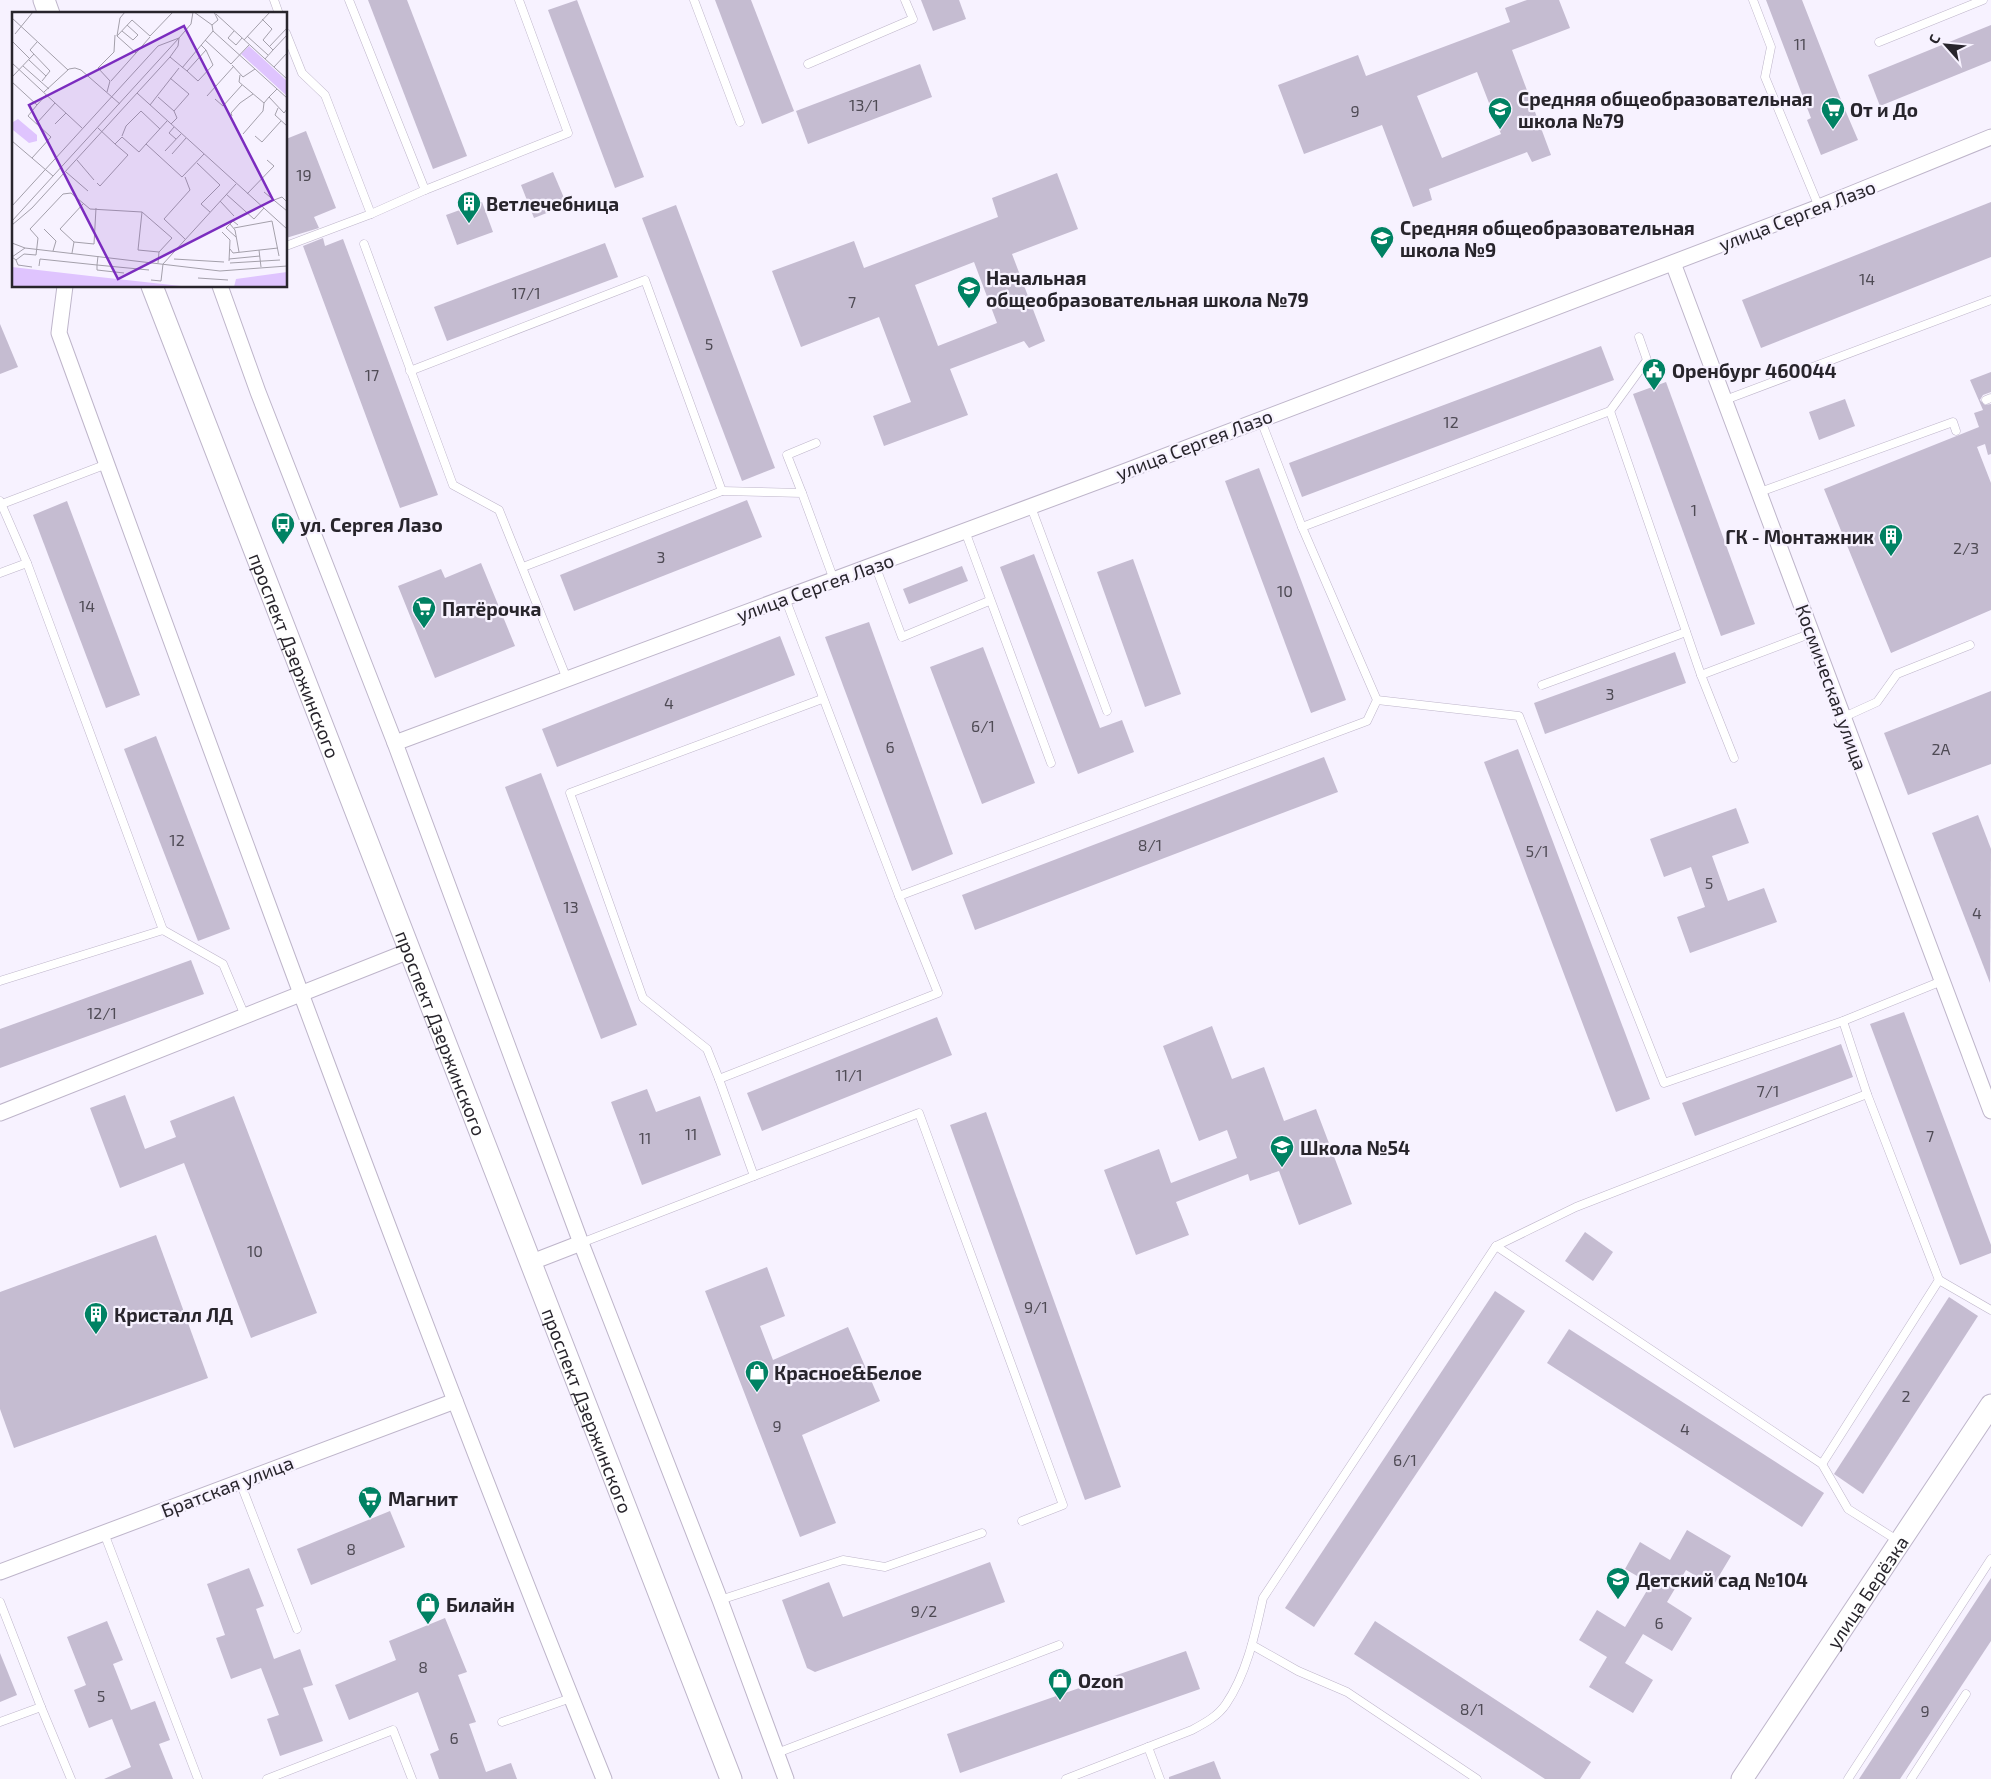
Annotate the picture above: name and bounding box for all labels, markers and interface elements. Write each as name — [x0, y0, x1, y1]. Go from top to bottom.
inset map — [12, 12, 288, 288]
north arrow — [1921, 20, 1971, 70]
text: С — [1925, 31, 1943, 46]
house number: 11 — [1794, 34, 1806, 53]
place label: Средняя общеобразовательная школа №79 — [1518, 87, 1813, 132]
house number: 13/1 — [849, 95, 879, 114]
school or university icon: Средняя общеобразовательная школа №79 — [1487, 96, 1513, 130]
supermarket icon: От и До — [1820, 96, 1846, 130]
place label: От и До — [1850, 98, 1918, 121]
house number: 9 — [1350, 101, 1360, 120]
house number: 19 — [296, 165, 312, 184]
street label: улица Сергея Лазо — [1715, 175, 1879, 256]
building icon: Ветлечебница — [456, 190, 482, 224]
place label: Ветлечебница — [486, 192, 619, 215]
place label: Средняя общеобразовательная школа №9 — [1400, 216, 1695, 261]
school or university icon: Средняя общеобразовательная школа №9 — [1369, 225, 1395, 259]
place label: Начальная общеобразовательная школа №79 — [986, 266, 1309, 311]
house number: 14 — [1859, 269, 1875, 288]
school or university icon: Начальная общеобразовательная школа №79 — [956, 275, 982, 309]
house number: 17/1 — [511, 283, 541, 302]
house number: 7 — [848, 292, 856, 311]
house number: 5 — [705, 334, 713, 353]
public building icon: Оренбург 460044 — [1641, 357, 1667, 391]
place label: Оренбург 460044 — [1672, 359, 1837, 382]
house number: 17 — [365, 365, 379, 384]
street label: улица Сергея Лазо — [1112, 404, 1276, 485]
house number: 12 — [1443, 412, 1459, 431]
house number: 1 — [1691, 500, 1697, 519]
bus stop icon: ул. Сергея Лазо — [270, 511, 296, 545]
place label: ул. Сергея Лазо — [300, 513, 443, 536]
building icon: ГК - Монтажник — [1878, 523, 1904, 557]
place label: ГК - Монтажник — [1725, 525, 1874, 548]
house number: 2/3 — [1953, 538, 1979, 557]
house number: 3 — [657, 547, 665, 566]
street label: улица Сергея Лазо — [733, 548, 897, 627]
street label: проспект Дзержинского — [245, 549, 345, 761]
house number: 10 — [1277, 581, 1293, 600]
supermarket icon: Пятёрочка — [411, 595, 437, 629]
house number: 14 — [79, 596, 95, 615]
place label: Пятёрочка — [442, 597, 541, 620]
street label: Космическая улица — [1790, 601, 1873, 773]
house number: 3 — [1606, 684, 1614, 703]
house number: 4 — [664, 693, 674, 712]
house number: 6/1 — [971, 716, 995, 735]
house number: 6 — [885, 737, 895, 756]
house number: 2А — [1932, 739, 1951, 758]
house number: 12 — [169, 830, 185, 849]
house number: 8/1 — [1138, 835, 1162, 854]
house number: 5/1 — [1525, 841, 1549, 860]
house number: 5 — [1705, 873, 1713, 892]
house number: 13 — [563, 897, 579, 916]
house number: 4 — [1972, 903, 1982, 922]
street label: проспект Дзержинского — [391, 927, 492, 1139]
house number: 12/1 — [87, 1003, 117, 1022]
house number: 11/1 — [835, 1065, 863, 1084]
house number: 7/1 — [1757, 1081, 1779, 1100]
house number: 11 — [685, 1124, 697, 1143]
house number: 7 — [1926, 1126, 1934, 1145]
house number: 11 — [639, 1128, 651, 1147]
school or university icon: Школа №54 — [1269, 1134, 1295, 1168]
place label: Школа №54 — [1300, 1136, 1410, 1159]
house number: 10 — [247, 1241, 263, 1260]
house number: 9/1 — [1024, 1297, 1048, 1316]
building icon: Кристалл ЛД — [83, 1301, 109, 1335]
place label: Кристалл ЛД — [114, 1303, 233, 1326]
street label: проспект Дзержинского — [538, 1305, 638, 1516]
shop icon: Красное&Белое — [744, 1359, 770, 1393]
place label: Красное&Белое — [774, 1361, 922, 1384]
house number: 2 — [1902, 1386, 1911, 1405]
house number: 9 — [772, 1416, 782, 1435]
house number: 4 — [1680, 1419, 1690, 1438]
street label: Братская улица — [158, 1450, 297, 1523]
house number: 6/1 — [1393, 1450, 1417, 1469]
supermarket icon: Магнит — [357, 1485, 383, 1519]
place label: Магнит — [388, 1487, 458, 1510]
street label: улица Берёзка — [1821, 1531, 1912, 1653]
house number: 8 — [346, 1539, 356, 1558]
school or university icon: Детский сад №104 — [1605, 1566, 1631, 1600]
place label: Детский сад №104 — [1636, 1568, 1808, 1591]
shop icon: Билайн — [415, 1591, 441, 1625]
place label: Билайн — [446, 1593, 515, 1616]
house number: 9/2 — [911, 1601, 937, 1620]
house number: 6 — [1654, 1613, 1664, 1632]
house number: 8 — [418, 1657, 428, 1676]
shop icon: Ozon — [1047, 1667, 1073, 1701]
place label: Ozon — [1078, 1669, 1124, 1692]
house number: 5 — [97, 1686, 105, 1705]
house number: 8/1 — [1460, 1699, 1484, 1718]
house number: 9 — [1920, 1701, 1930, 1720]
house number: 6 — [449, 1728, 459, 1747]

